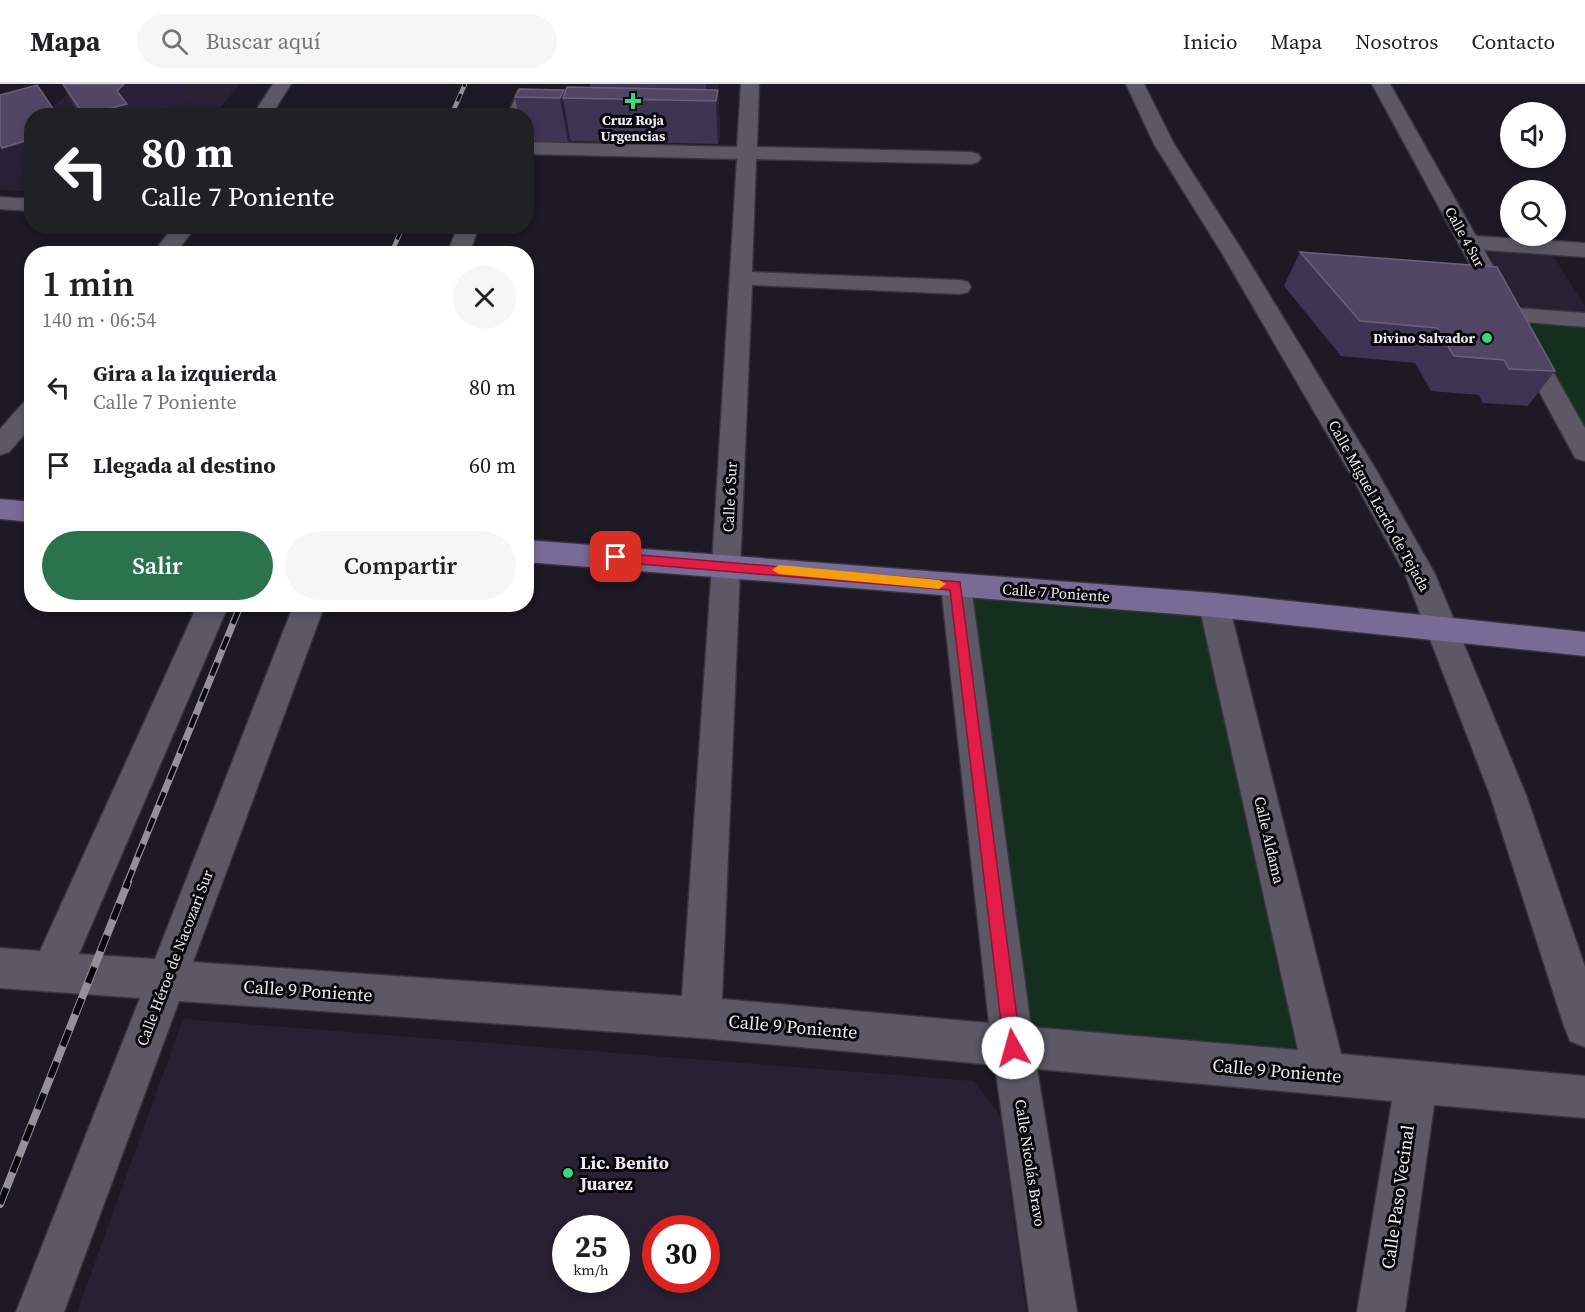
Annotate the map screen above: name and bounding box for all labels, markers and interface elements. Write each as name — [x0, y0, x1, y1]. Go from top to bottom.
search box — [137, 14, 557, 68]
text: Mapa — [30, 22, 101, 60]
icon: search — [158, 25, 191, 58]
text: Buscar aquí — [206, 26, 321, 56]
text: Inicio — [1183, 27, 1237, 56]
text: Mapa — [1270, 27, 1322, 56]
text: Nosotros — [1355, 27, 1438, 56]
text: Contacto — [1471, 27, 1555, 56]
marker: Cruz Roja Urgencias — [624, 92, 642, 110]
map controls — [1500, 102, 1566, 246]
button: sound — [1500, 102, 1566, 168]
place label: Cruz Roja Urgencias — [601, 110, 666, 146]
text: 80 m — [141, 123, 234, 181]
icon: left — [42, 132, 120, 210]
text: Calle 7 Poniente — [141, 178, 335, 215]
button: search — [1500, 180, 1566, 246]
street label: Calle 4 Sur — [1440, 203, 1490, 271]
text: 1 min — [42, 259, 134, 308]
button: close — [453, 266, 516, 329]
text: 140 m · 06:54 — [42, 306, 156, 334]
place label: Divino Salvador — [1373, 328, 1475, 348]
marker: Divino Salvador — [1480, 331, 1494, 345]
text: Gira a la izquierda — [93, 358, 277, 388]
icon: left — [42, 371, 75, 404]
text: 80 m — [469, 372, 516, 402]
text: Calle 7 Poniente — [93, 388, 237, 416]
street label: Calle Miguel Lerdo de Tejada — [1324, 416, 1436, 595]
icon: arrive — [42, 449, 75, 482]
text: Llegada al destino — [93, 450, 276, 480]
text: 60 m — [469, 450, 516, 480]
street label: Calle 6 Sur — [717, 460, 742, 533]
button: Salir — [42, 531, 273, 600]
button: Compartir — [285, 531, 516, 600]
pin — [590, 531, 641, 582]
icon: arrive — [599, 540, 632, 573]
street label: Calle 7 Poniente — [1002, 578, 1111, 607]
street label: Calle Aldama — [1249, 794, 1290, 886]
street label: Calle Héroe de Nacozari Sur — [131, 866, 218, 1049]
street label: Calle 9 Poniente — [243, 974, 373, 1007]
street label: Calle 9 Poniente — [728, 1008, 859, 1045]
position arrow — [981, 1016, 1045, 1080]
street label: Calle 9 Poniente — [1212, 1052, 1343, 1089]
street label: Calle Nicolás Bravo — [1010, 1098, 1051, 1228]
street label: Calle Paso Vecinal — [1375, 1123, 1420, 1271]
place label: Lic. Benito Juarez — [579, 1150, 669, 1196]
marker: Lic. Benito Juarez — [561, 1166, 575, 1180]
speed limit sign: 30 — [642, 1215, 720, 1293]
text: 25 — [575, 1226, 607, 1267]
text: km/h — [573, 1259, 609, 1280]

